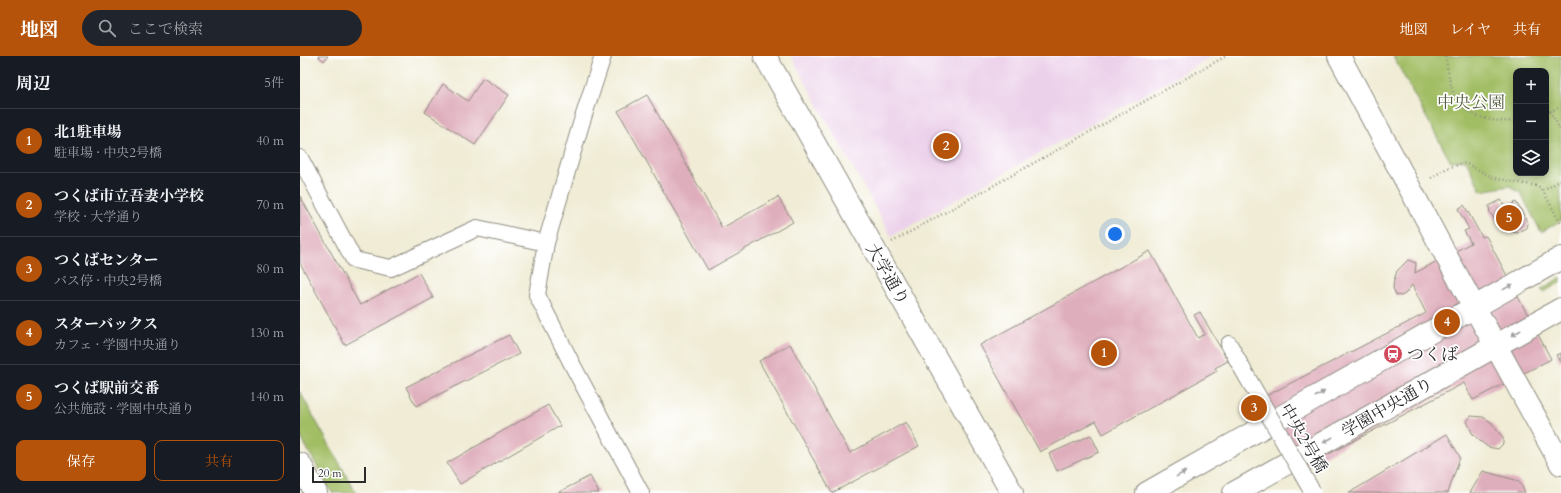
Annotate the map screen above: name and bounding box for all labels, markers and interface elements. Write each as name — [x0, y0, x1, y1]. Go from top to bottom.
search box — [82, 10, 362, 46]
text: 地図 — [20, 17, 58, 43]
icon: search — [96, 17, 118, 39]
text: ここで検索 — [128, 19, 203, 39]
text: 地図 — [1400, 20, 1428, 39]
text: レイヤ — [1450, 20, 1491, 39]
text: 共有 — [1513, 20, 1541, 39]
map controls — [1513, 68, 1549, 176]
button: + — [1513, 68, 1549, 104]
text: 周辺 — [16, 72, 50, 95]
text: 5件 — [264, 74, 284, 92]
park label: 中央公園 — [1437, 91, 1505, 114]
button: − — [1513, 104, 1549, 140]
text: 北1駐車場 — [54, 122, 122, 142]
pin: 2 — [933, 131, 959, 161]
text: 1 — [26, 132, 32, 150]
text: 40 m — [256, 132, 284, 150]
button: layers — [1513, 140, 1549, 176]
text: 駐車場 · 中央2号橋 — [54, 144, 162, 162]
text: つくば市立吾妻小学校 — [54, 186, 204, 206]
text: 2 — [26, 196, 32, 214]
text: 70 m — [256, 196, 284, 214]
pin: 5 — [1496, 203, 1522, 233]
text: 学校 · 大学通り — [54, 208, 142, 226]
your location — [1105, 224, 1125, 244]
street label: 大学通り — [861, 239, 915, 309]
text: つくばセンター — [54, 250, 158, 270]
text: 3 — [26, 260, 32, 278]
text: 80 m — [256, 260, 284, 278]
text: バス停 · 中央2号橋 — [54, 272, 162, 290]
one-way arrow — [1503, 284, 1514, 291]
pin: 4 — [1434, 307, 1460, 337]
text: スターバックス — [54, 314, 158, 334]
text: 4 — [26, 324, 32, 342]
text: 130 m — [250, 324, 284, 342]
one-way arrow — [1510, 330, 1522, 337]
text: カフェ · 学園中央通り — [54, 336, 181, 354]
pin: 1 — [1091, 338, 1117, 368]
station icon: つくば — [1382, 343, 1404, 365]
place label: つくば — [1407, 343, 1458, 366]
street label: 学園中央通り — [1337, 372, 1437, 443]
text: つくば駅前交番 — [54, 378, 159, 398]
text: 5 — [26, 388, 32, 406]
text: 140 m — [250, 388, 284, 406]
one-way arrow — [1314, 391, 1326, 398]
pin: 3 — [1241, 393, 1267, 423]
street label: 中央2号橋 — [1274, 399, 1333, 477]
text: 公共施設 · 学園中央通り — [54, 400, 194, 418]
one-way arrow — [1322, 437, 1333, 444]
button: 保存 — [16, 440, 146, 481]
button: 共有 — [154, 440, 284, 481]
scale bar — [312, 465, 366, 484]
text: 20 m — [318, 466, 342, 481]
one-way arrow — [1175, 470, 1186, 477]

